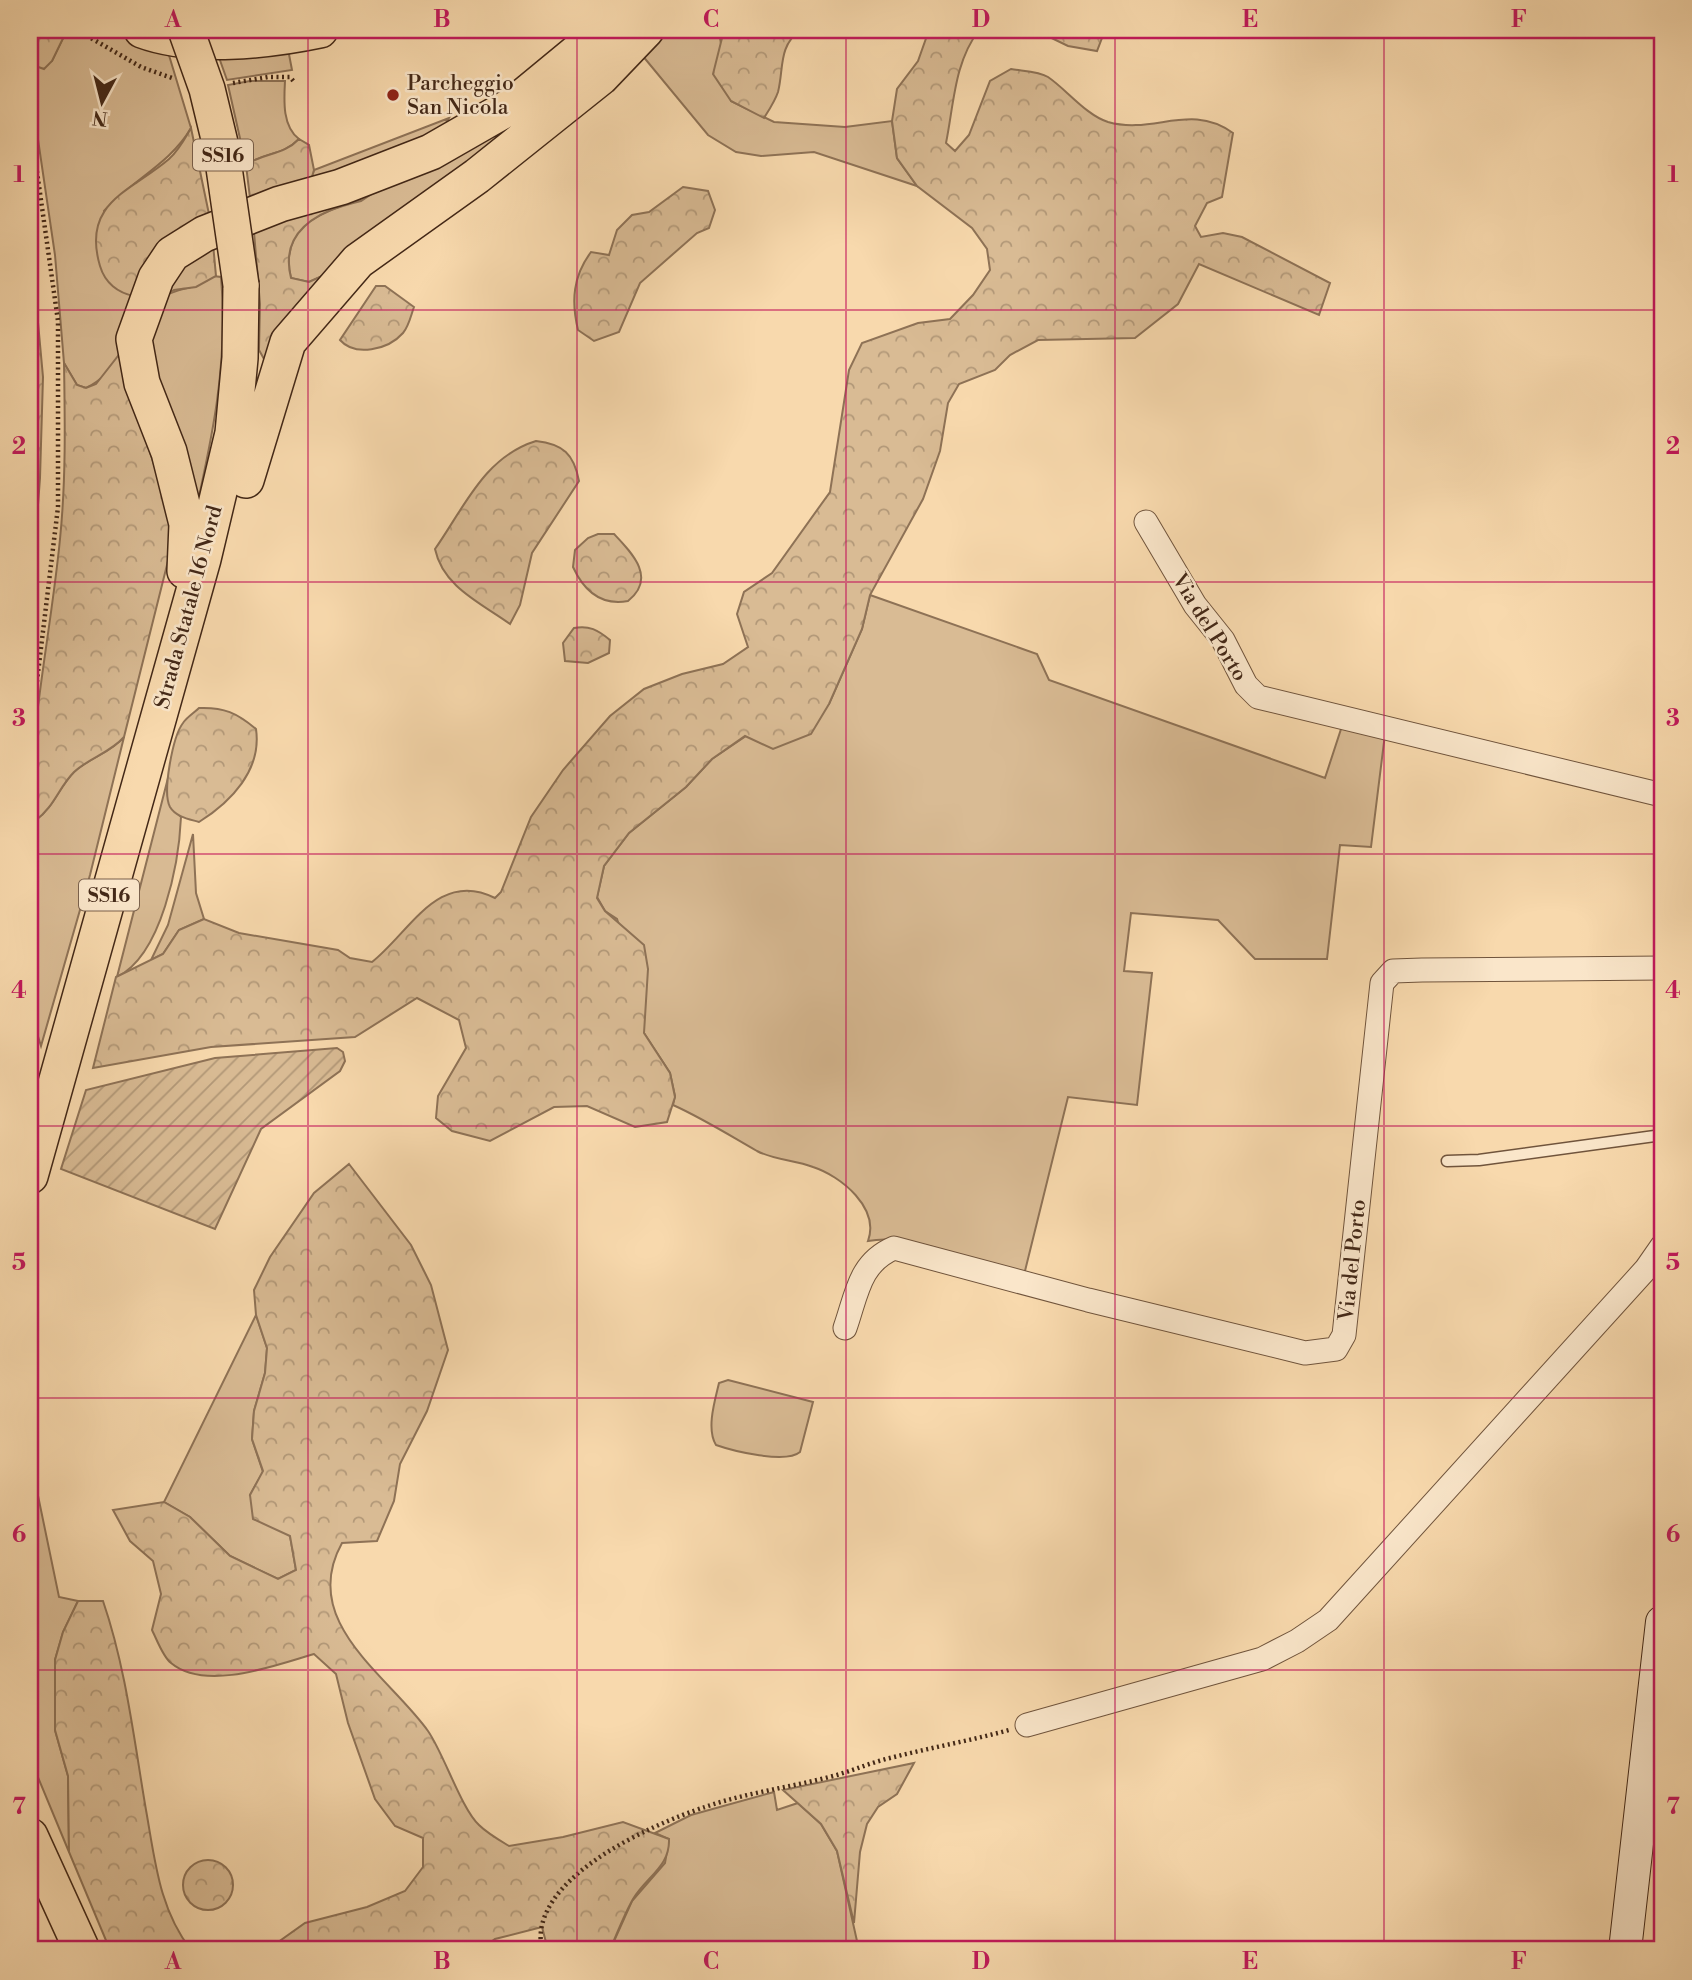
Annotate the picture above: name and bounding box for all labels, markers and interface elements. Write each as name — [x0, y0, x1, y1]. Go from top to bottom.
text: A — [164, 6, 182, 34]
text: B — [433, 6, 451, 34]
text: C — [703, 6, 719, 34]
text: D — [972, 6, 990, 34]
text: E — [1242, 6, 1258, 34]
text: F — [1511, 6, 1527, 34]
north arrow — [66, 66, 136, 136]
place label: Parcheggio San Nicola — [407, 71, 514, 121]
marker: Parcheggio San Nicola — [385, 87, 401, 103]
text: N — [91, 105, 109, 131]
road number: SS16 — [193, 140, 253, 170]
text: 1 — [13, 161, 25, 189]
text: 1 — [1667, 161, 1679, 189]
text: 2 — [12, 433, 26, 461]
text: 2 — [1666, 433, 1680, 461]
street label: Strada Statale 16 Nord — [149, 503, 229, 712]
street label: Via del Porto — [1165, 568, 1253, 686]
text: 3 — [12, 705, 26, 733]
text: 3 — [1666, 705, 1680, 733]
road number: SS16 — [79, 880, 139, 911]
text: 4 — [11, 977, 27, 1005]
text: 4 — [1665, 977, 1681, 1005]
street label: Via del Porto — [1334, 1198, 1372, 1323]
text: 5 — [12, 1249, 26, 1277]
text: 5 — [1666, 1249, 1680, 1277]
text: 6 — [12, 1521, 26, 1549]
text: 6 — [1666, 1521, 1680, 1549]
text: 7 — [12, 1793, 26, 1821]
text: 7 — [1666, 1793, 1680, 1821]
text: A — [164, 1948, 182, 1976]
text: B — [433, 1948, 451, 1976]
text: C — [703, 1948, 719, 1976]
text: D — [972, 1948, 990, 1976]
text: E — [1242, 1948, 1258, 1976]
text: F — [1511, 1948, 1527, 1976]

